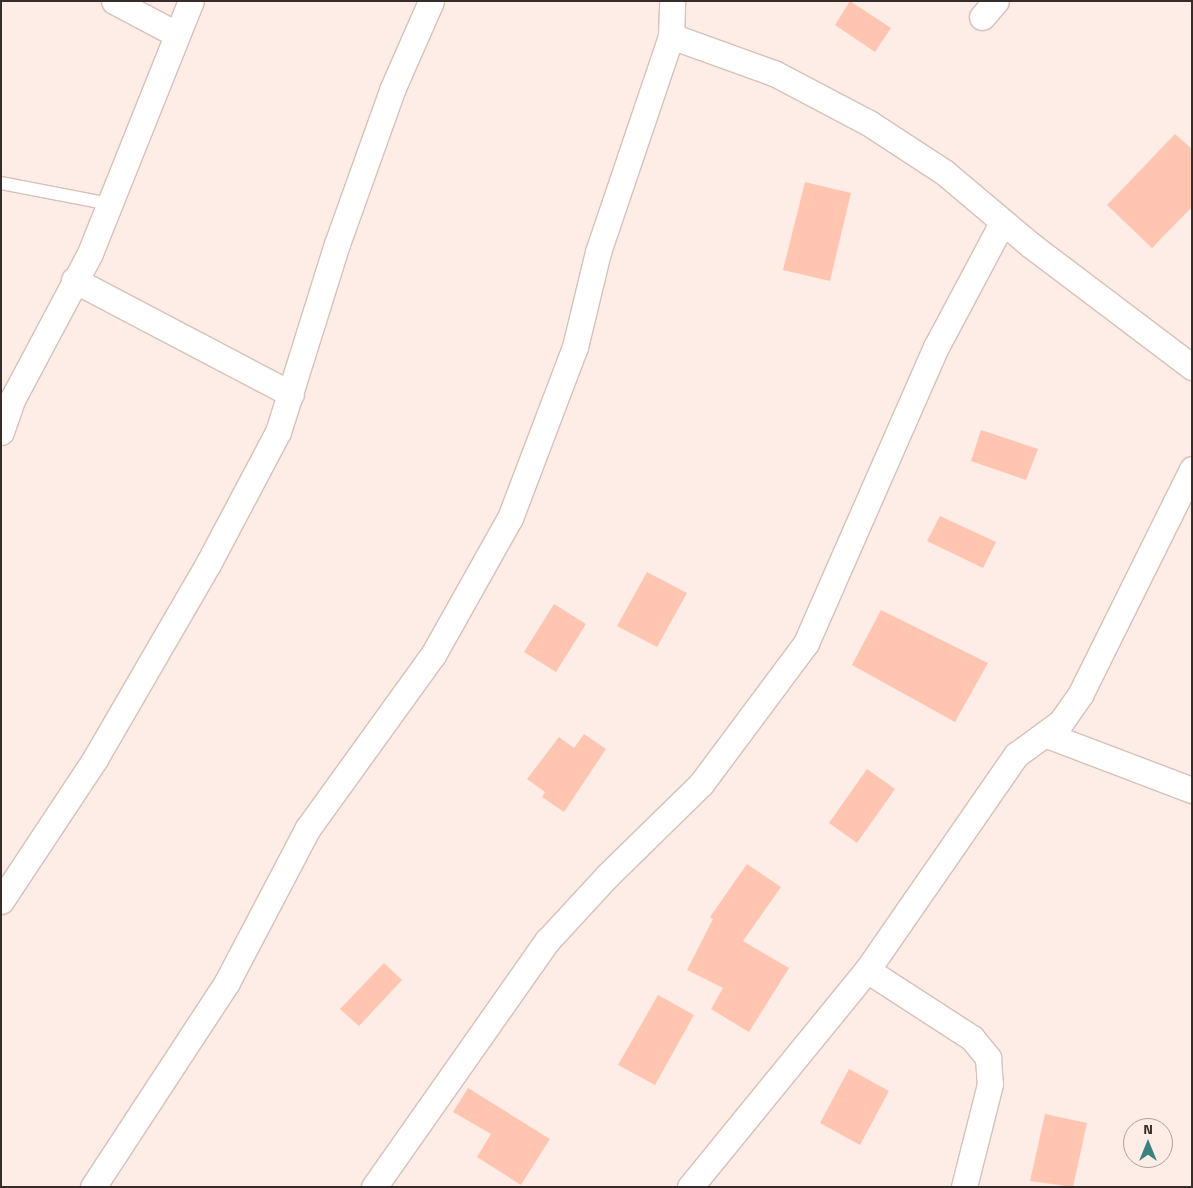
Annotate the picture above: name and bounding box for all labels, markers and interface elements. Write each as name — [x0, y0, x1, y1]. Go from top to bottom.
north arrow — [1123, 1118, 1173, 1168]
text: N — [1143, 1118, 1153, 1139]

